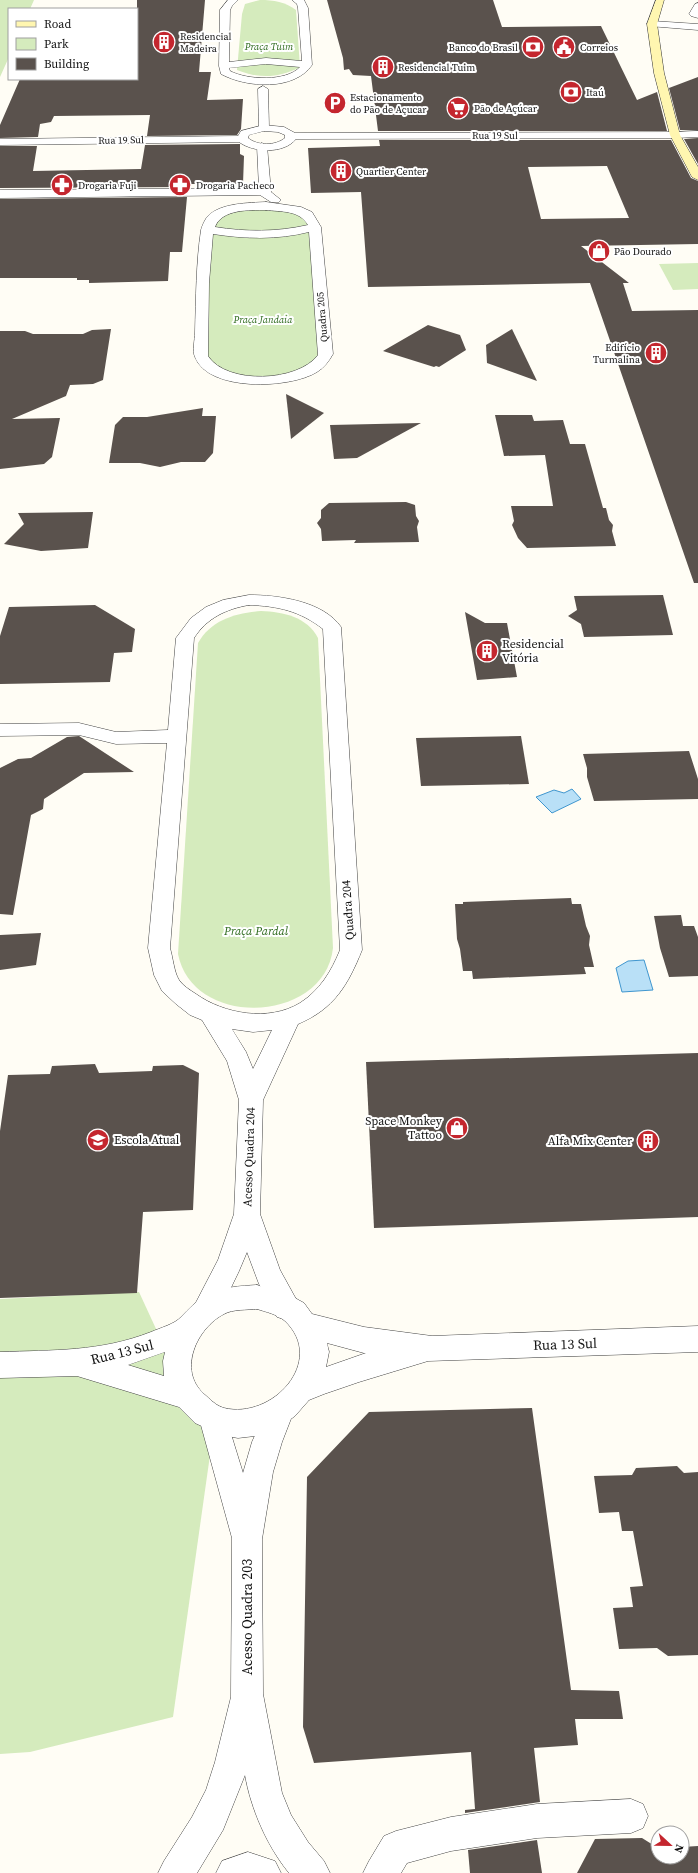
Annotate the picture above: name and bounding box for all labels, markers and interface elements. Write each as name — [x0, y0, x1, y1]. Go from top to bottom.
legend — [8, 8, 138, 80]
text: Road — [44, 16, 71, 32]
building icon: Residencial Madeira — [151, 29, 177, 55]
place label: Residencial Madeira — [180, 30, 232, 55]
bank icon: Banco do Brasil — [520, 34, 546, 60]
public building icon: Correios — [551, 34, 577, 60]
text: Park — [44, 36, 69, 52]
park label: Praça Tuim — [244, 40, 294, 53]
place label: Banco do Brasil — [449, 41, 518, 54]
place label: Correios — [580, 41, 618, 54]
building icon: Residencial Tuim — [370, 54, 396, 80]
text: Building — [44, 56, 89, 72]
place label: Residencial Tuim — [398, 61, 475, 74]
bank icon: Itaú — [558, 79, 584, 105]
place label: Itaú — [586, 86, 604, 99]
parking icon: Estacionamento do Pão de Açucar — [322, 90, 348, 116]
place label: Estacionamento do Pão de Açucar — [350, 91, 427, 116]
supermarket icon: Pão de Açúcar — [445, 95, 471, 121]
place label: Pão de Açúcar — [474, 102, 538, 115]
street label: Rua 19 Sul — [472, 129, 518, 142]
street label: Rua 19 Sul — [98, 133, 144, 147]
building icon: Quartier Center — [328, 158, 354, 184]
place label: Quartier Center — [356, 165, 427, 178]
pharmacy icon: Drogaria Fuji — [49, 172, 75, 198]
pharmacy icon: Drogaria Pacheco — [167, 172, 193, 198]
place label: Drogaria Fuji — [78, 179, 136, 192]
place label: Drogaria Pacheco — [196, 179, 275, 192]
shop icon: Pão Dourado — [586, 238, 612, 264]
place label: Pão Dourado — [614, 245, 672, 258]
street label: Quadra 205 — [313, 291, 331, 343]
park label: Praça Jandaia — [233, 313, 293, 326]
building icon: Edifício Turmalina — [643, 340, 669, 366]
place label: Edifício Turmalina — [593, 341, 641, 366]
place label: Residencial Vitória — [502, 636, 564, 666]
building icon: Residencial Vitória — [474, 638, 500, 664]
street label: Quadra 204 — [338, 879, 358, 941]
park label: Praça Pardal — [223, 923, 289, 939]
street label: Acesso Quadra 204 — [239, 1107, 259, 1207]
place label: Space Monkey Tattoo — [365, 1113, 443, 1143]
shop icon: Space Monkey Tattoo — [444, 1115, 470, 1141]
school or university icon: Escola Atual — [85, 1127, 111, 1153]
building icon: Alfa Mix Center — [635, 1128, 661, 1154]
place label: Escola Atual — [114, 1132, 180, 1148]
place label: Alfa Mix Center — [548, 1133, 632, 1149]
street label: Rua 13 Sul — [533, 1333, 597, 1355]
street label: Rua 13 Sul — [88, 1335, 156, 1369]
street label: Acesso Quadra 203 — [237, 1559, 257, 1675]
north arrow — [650, 1825, 690, 1865]
text: N — [670, 1842, 687, 1855]

